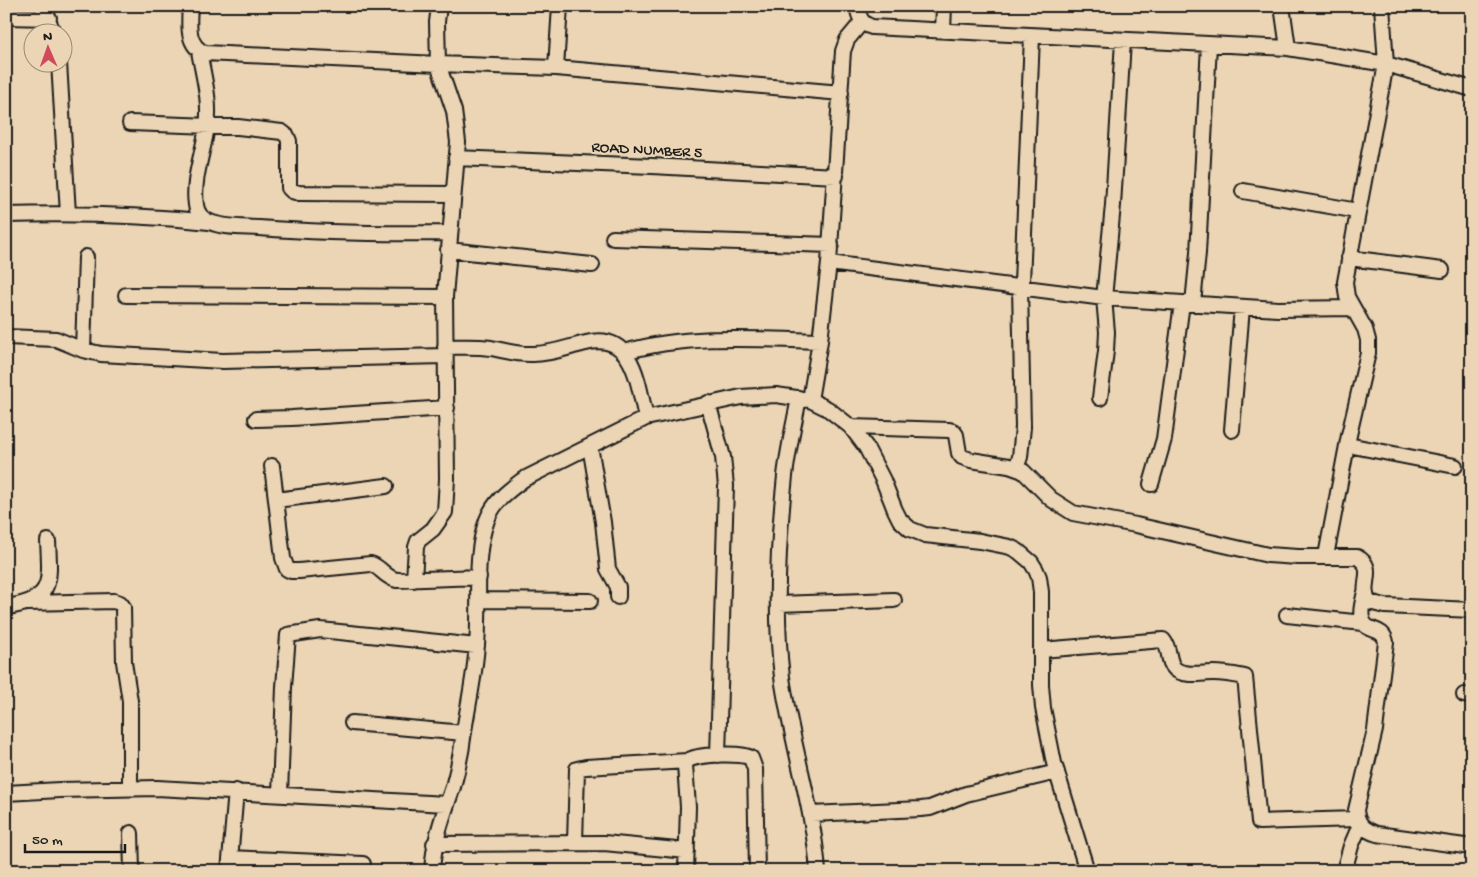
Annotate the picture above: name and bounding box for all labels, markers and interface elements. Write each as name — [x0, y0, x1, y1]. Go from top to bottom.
north arrow — [22, 22, 72, 72]
text: N — [43, 29, 52, 46]
street label: ROAD NUMBER 5 — [591, 139, 703, 164]
scale bar — [25, 822, 125, 854]
text: 50 m — [32, 832, 63, 850]

